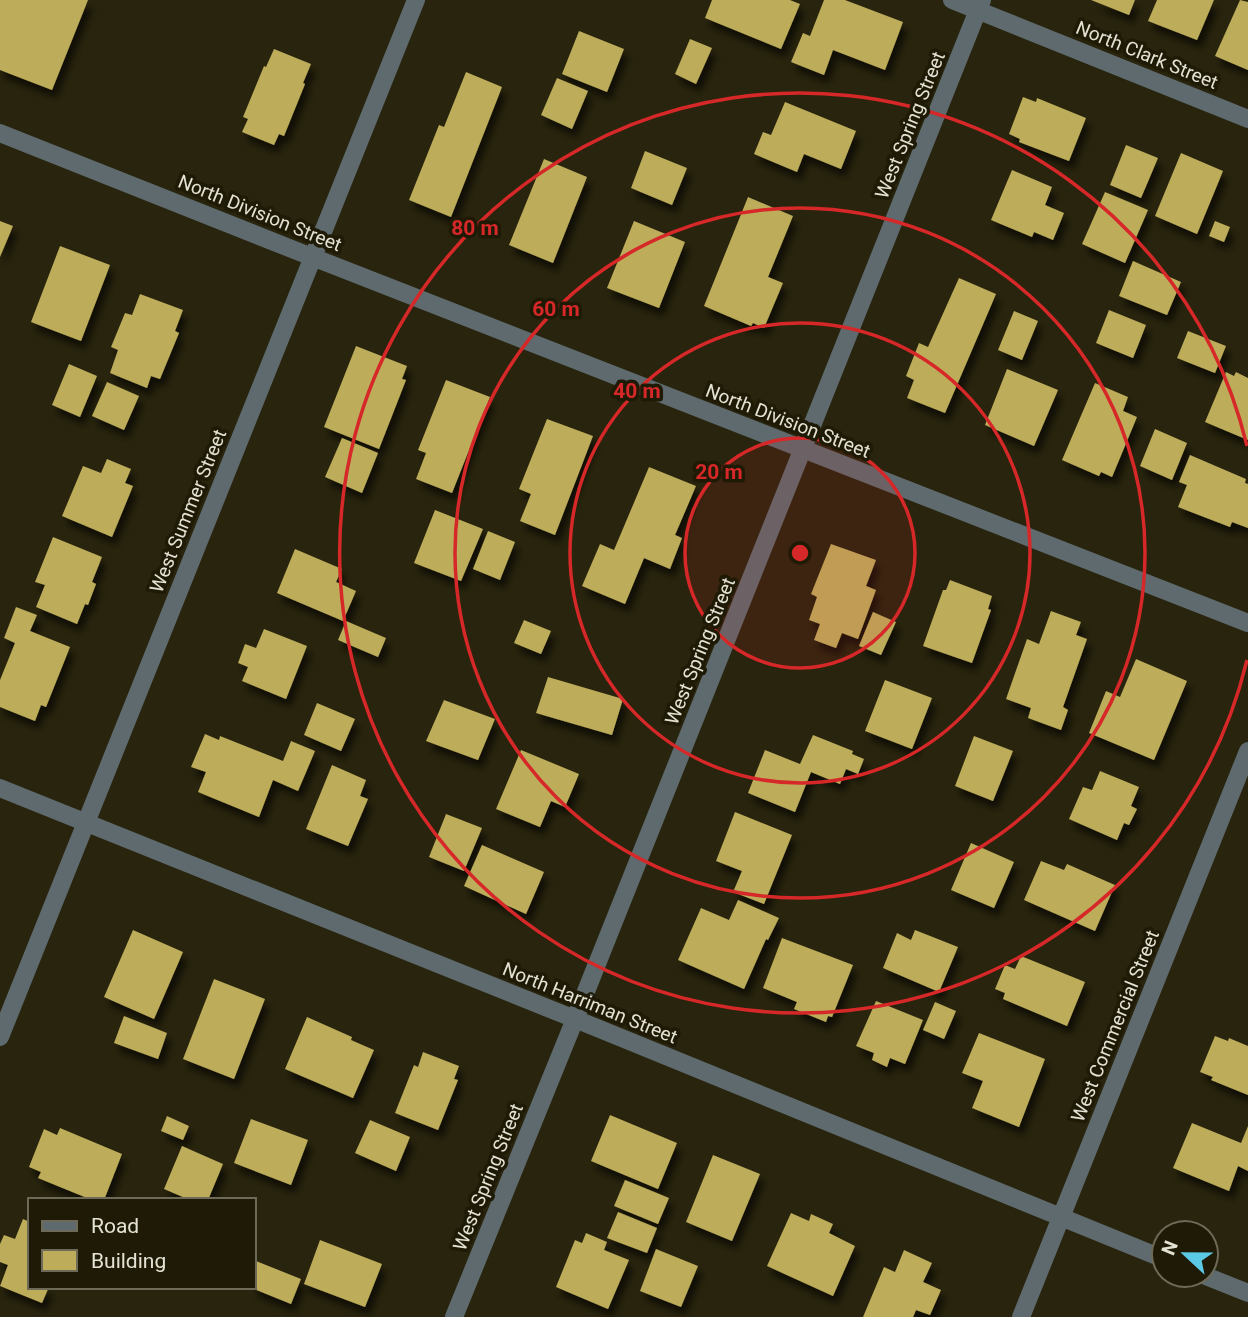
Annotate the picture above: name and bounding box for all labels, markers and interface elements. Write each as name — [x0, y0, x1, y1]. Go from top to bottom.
street label: North Clark Street — [1073, 16, 1221, 94]
street label: West Spring Street — [870, 48, 950, 202]
street label: North Division Street — [175, 170, 345, 256]
text: 80 m — [451, 216, 499, 240]
text: 60 m — [532, 297, 580, 321]
text: 40 m — [613, 379, 661, 403]
street label: North Division Street — [703, 379, 873, 463]
street label: West Summer Street — [145, 426, 231, 596]
text: 20 m — [695, 460, 743, 484]
centre of rings — [788, 541, 812, 565]
street label: West Spring Street — [660, 574, 740, 728]
street label: West Commercial Street — [1066, 927, 1164, 1125]
street label: North Harriman Street — [499, 957, 681, 1049]
street label: West Spring Street — [448, 1100, 528, 1254]
legend — [28, 1198, 256, 1289]
text: Road — [91, 1214, 139, 1238]
north arrow — [1150, 1219, 1220, 1289]
text: N — [1157, 1237, 1183, 1258]
text: Building — [91, 1249, 166, 1273]

